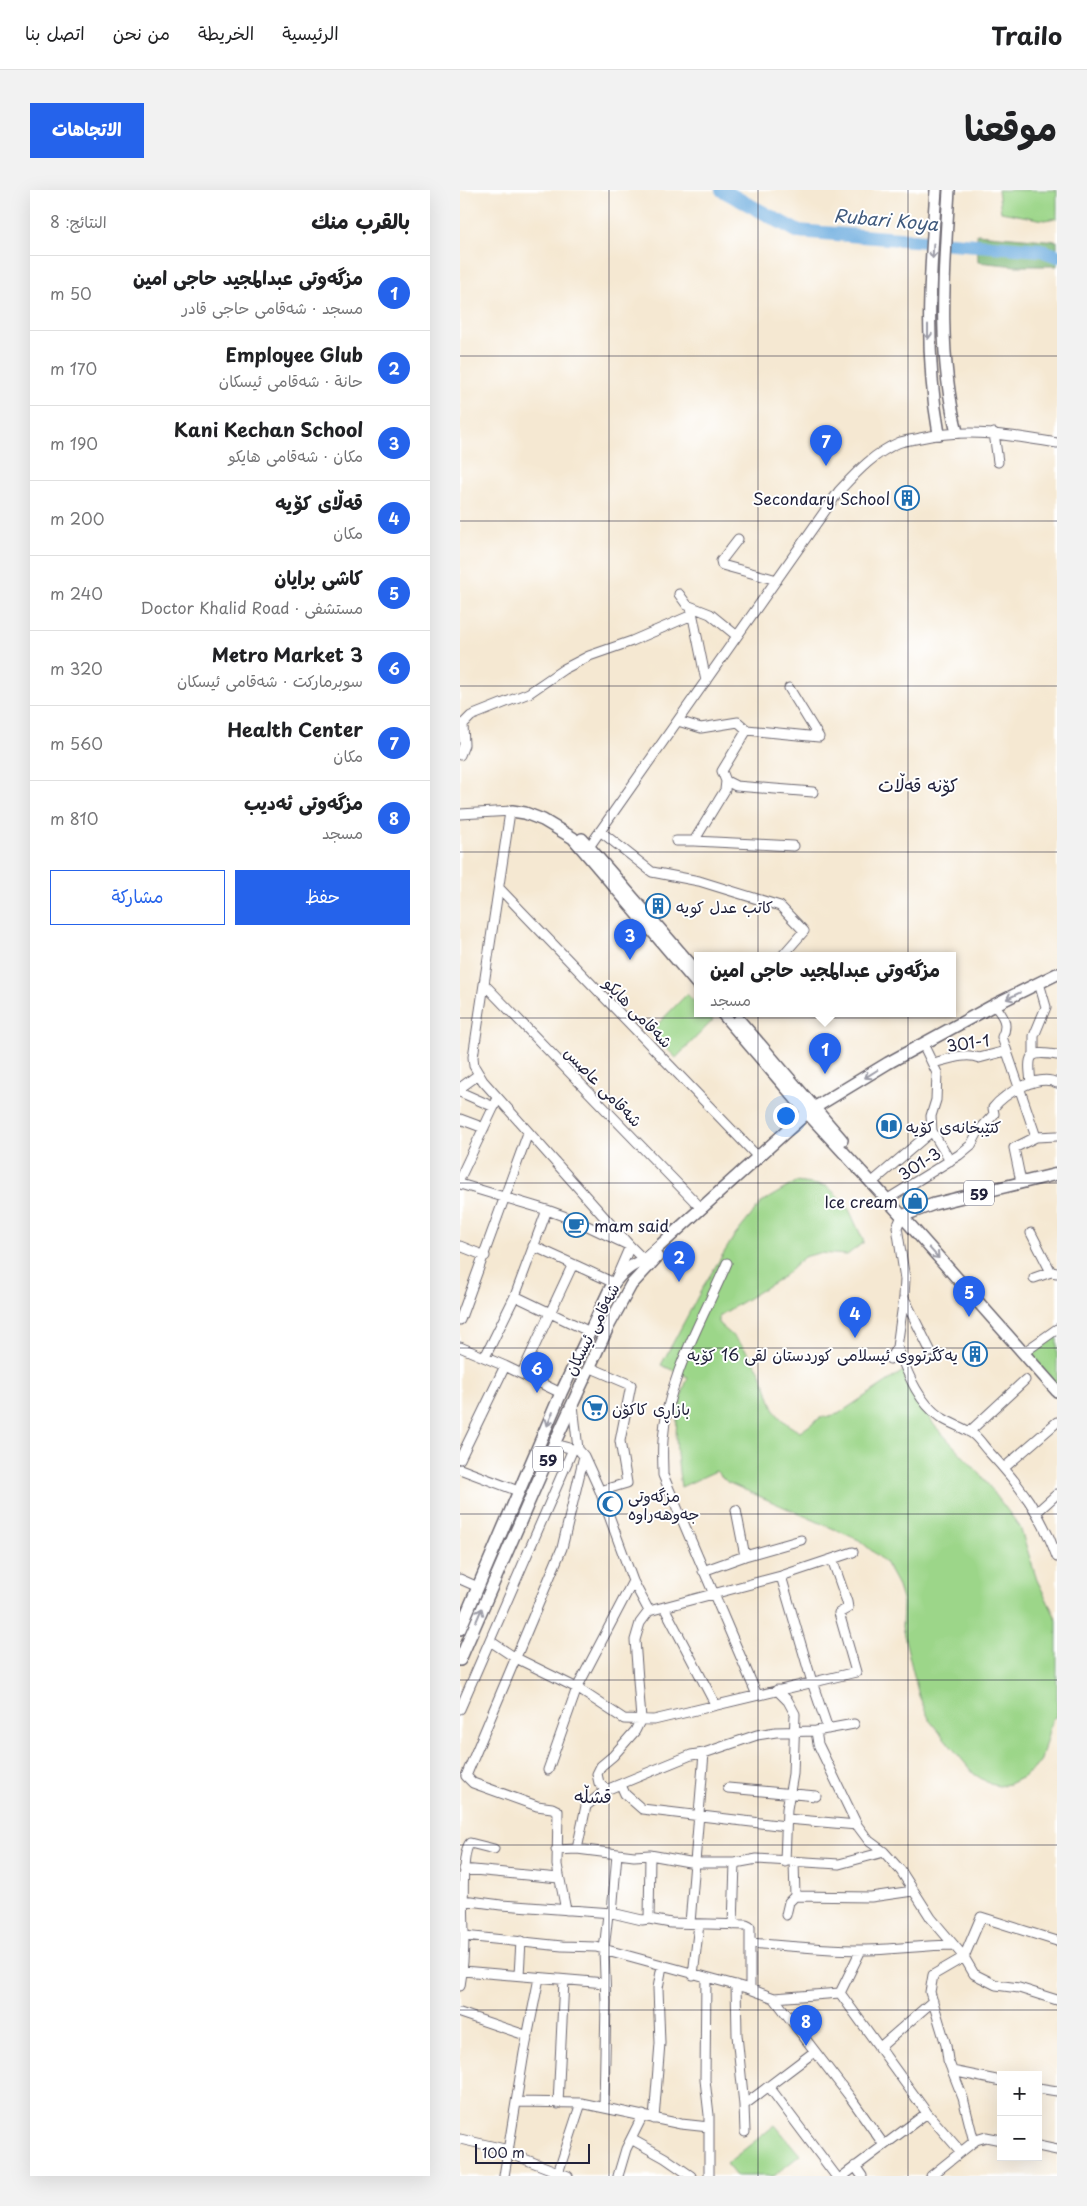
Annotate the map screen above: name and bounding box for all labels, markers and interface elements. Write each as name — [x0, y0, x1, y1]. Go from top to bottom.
text: Trailo — [991, 17, 1062, 53]
text: اتصل بنا — [25, 19, 85, 46]
text: من نحن — [113, 19, 170, 46]
text: الخريطة — [198, 19, 254, 46]
text: الرئيسية — [282, 19, 339, 46]
text: موقعنا — [964, 100, 1057, 153]
button: الاتجاهات — [30, 103, 144, 158]
water label: Rubari Koya — [833, 201, 940, 237]
text: بالقرب منك — [311, 204, 410, 236]
text: النتائج: 8 — [50, 209, 107, 233]
one-way arrow — [928, 243, 937, 259]
text: مزگه‌وتی عبدالمجید حاجی امین — [133, 263, 363, 291]
text: 50 m — [50, 281, 92, 305]
text: 1 — [390, 281, 398, 305]
text: مسجد · شەقامی حاجی قادر — [182, 295, 363, 319]
one-way arrow — [923, 324, 933, 340]
text: Employee Glub — [226, 340, 363, 368]
text: 170 m — [50, 356, 97, 380]
text: 2 — [388, 356, 400, 380]
text: حانة · شەقامی ئیسکان — [219, 368, 363, 392]
text: Kani Kechan School — [174, 415, 363, 443]
pin: 7 — [810, 425, 842, 466]
text: 190 m — [50, 431, 98, 455]
text: 3 — [389, 431, 399, 455]
text: مكان · شه‌قامی هایكو — [229, 443, 363, 467]
building icon: Secondary School — [894, 485, 920, 511]
place label: Secondary School — [753, 486, 890, 510]
text: قەڵای کۆیە — [275, 488, 363, 516]
text: 200 m — [50, 506, 104, 530]
text: 4 — [389, 506, 399, 530]
text: مكان — [333, 520, 363, 544]
text: كاشی برایان — [274, 563, 363, 591]
text: 240 m — [50, 581, 103, 605]
text: 5 — [389, 581, 399, 605]
text: مستشفى · Doctor Khalid Road — [140, 595, 363, 619]
text: Metro Market 3 — [212, 640, 363, 668]
text: 320 m — [50, 656, 103, 680]
text: 6 — [388, 656, 400, 680]
text: سوبرماركت · شەقامی ئیسکان — [177, 668, 363, 692]
text: Health Center — [227, 715, 363, 743]
text: 560 m — [50, 731, 103, 755]
text: 7 — [389, 731, 399, 755]
text: مكان — [333, 743, 363, 767]
district label: کۆنە قەڵات — [878, 771, 958, 798]
text: مزگەوتی ئەدیب — [244, 788, 363, 816]
text: 810 m — [50, 806, 98, 830]
text: 8 — [389, 806, 399, 830]
text: مسجد — [322, 820, 363, 844]
button: مشاركة — [50, 870, 225, 925]
button: حفظ — [235, 870, 410, 925]
building icon: كاتب عدل كويه — [645, 893, 671, 919]
place label: كاتب عدل كويه — [676, 894, 773, 918]
pin: 3 — [614, 919, 646, 960]
popup — [694, 952, 956, 1017]
text: مزگه‌وتی عبدالمجید حاجی امین — [710, 955, 940, 983]
street label: شه‌قامی هایكو — [598, 970, 679, 1053]
text: مسجد — [710, 987, 751, 1011]
one-way arrow — [1006, 991, 1021, 1001]
street label: 301-1 — [945, 1027, 991, 1057]
pin: 1 — [809, 1033, 841, 1074]
street label: شه‌قامی عاصس — [559, 1040, 649, 1132]
one-way arrow — [864, 1069, 878, 1079]
your location — [773, 1103, 799, 1129]
library icon: كتێبخانه‌ی كۆیه‌ — [876, 1113, 902, 1139]
place label: كتێبخانه‌ی كۆیه‌ — [906, 1114, 1001, 1138]
street label: 301-3 — [893, 1141, 945, 1185]
road number: 59 — [964, 1180, 994, 1206]
shop icon: Ice cream — [902, 1188, 928, 1214]
place label: Ice cream — [824, 1189, 898, 1213]
cafe icon: mam said — [563, 1212, 589, 1238]
place label: mam said — [594, 1213, 670, 1237]
pin: 2 — [663, 1241, 695, 1282]
one-way arrow — [929, 1246, 940, 1259]
pin: 5 — [953, 1276, 985, 1317]
street label: شەقامی ئیسکان — [557, 1279, 625, 1379]
pin: 4 — [839, 1297, 871, 1338]
building icon: يه‌كگرتووی ئیسلامی كوردستان لقی 16 كۆیه‌ — [962, 1341, 988, 1367]
place label: يه‌كگرتووی ئیسلامی كوردستان لقی 16 كۆیه‌ — [687, 1342, 958, 1366]
pin: 6 — [521, 1352, 553, 1393]
supermarket icon: بازاڕی کاکۆن — [582, 1395, 608, 1421]
place label: بازاڕی کاکۆن — [612, 1396, 690, 1424]
one-way arrow — [545, 1411, 555, 1426]
road number: 59 — [533, 1446, 563, 1472]
place label: مزگه‌وتی جه‌وهه‌راوه — [628, 1483, 700, 1525]
mosque icon: مزگه‌وتی جه‌وهه‌راوه — [597, 1491, 623, 1517]
one-way arrow — [475, 1608, 485, 1623]
district label: قشڵه‌ — [574, 1782, 612, 1809]
pin: 8 — [790, 2005, 822, 2046]
map controls — [997, 2071, 1042, 2161]
button: + — [997, 2071, 1042, 2116]
button: − — [997, 2116, 1042, 2161]
scale bar — [475, 2141, 590, 2164]
text: 100 m — [482, 2142, 525, 2163]

